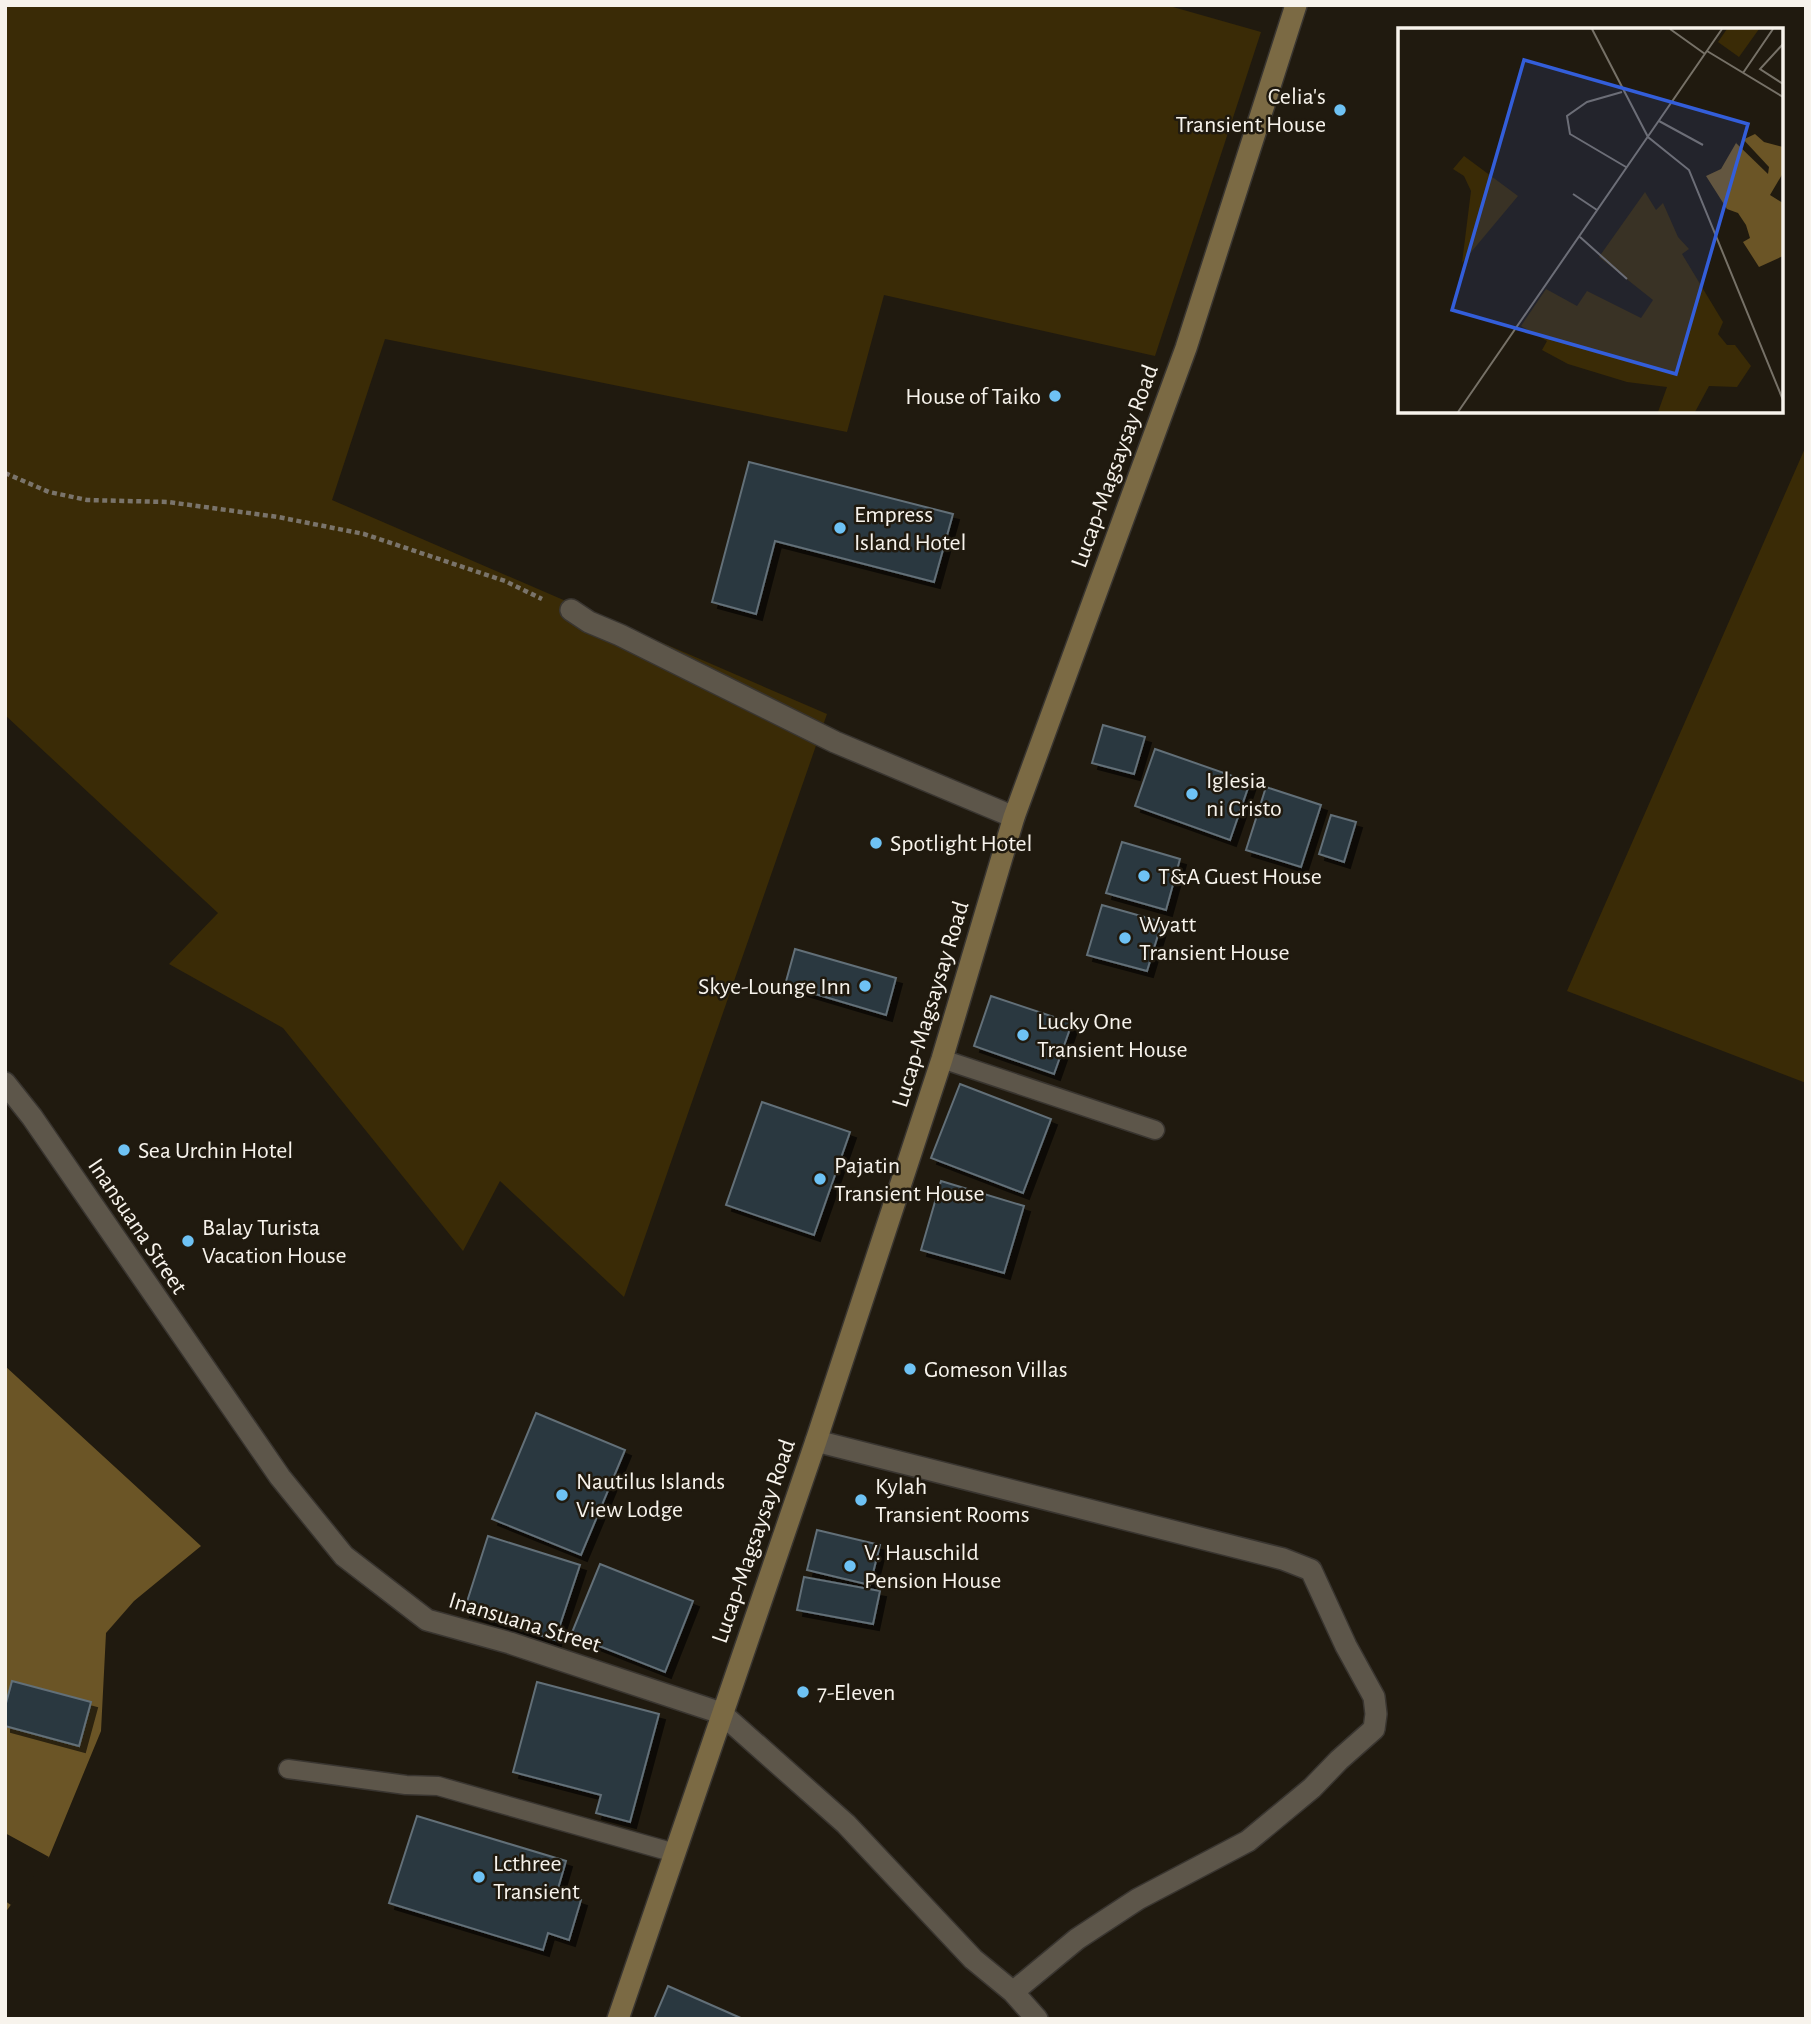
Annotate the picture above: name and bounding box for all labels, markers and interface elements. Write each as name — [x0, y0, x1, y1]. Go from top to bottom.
inset map — [1398, 28, 1783, 413]
place label: Celia's Transient House — [1175, 85, 1326, 137]
marker: Celia's Transient House — [1332, 102, 1348, 118]
street label: Lucap-Magsaysay Road — [1067, 362, 1163, 571]
place label: House of Taiko — [905, 385, 1041, 409]
marker: House of Taiko — [1047, 388, 1063, 404]
place label: Empress Island Hotel — [854, 503, 966, 555]
marker: Empress Island Hotel — [832, 520, 848, 536]
place label: Iglesia ni Cristo — [1206, 769, 1282, 821]
marker: Iglesia ni Cristo — [1184, 786, 1200, 802]
place label: Spotlight Hotel — [890, 832, 1033, 856]
marker: Spotlight Hotel — [868, 835, 884, 851]
place label: T&A Guest House — [1158, 865, 1322, 889]
marker: T&A Guest House — [1136, 868, 1152, 884]
street label: Lucap-Magsaysay Road — [888, 898, 974, 1110]
place label: Wyatt Transient House — [1139, 913, 1290, 965]
marker: Wyatt Transient House — [1117, 930, 1133, 946]
place label: Skye-Lounge Inn — [698, 975, 851, 999]
marker: Skye-Lounge Inn — [857, 978, 873, 994]
place label: Lucky One Transient House — [1037, 1010, 1188, 1062]
marker: Lucky One Transient House — [1015, 1027, 1031, 1043]
place label: Sea Urchin Hotel — [138, 1139, 293, 1163]
marker: Sea Urchin Hotel — [116, 1142, 132, 1158]
street label: Inansuana Street — [83, 1154, 191, 1299]
place label: Pajatin Transient House — [834, 1154, 985, 1206]
marker: Pajatin Transient House — [812, 1171, 828, 1187]
place label: Balay Turista Vacation House — [202, 1216, 347, 1268]
marker: Balay Turista Vacation House — [180, 1233, 196, 1249]
place label: Gomeson Villas — [924, 1358, 1068, 1382]
marker: Gomeson Villas — [902, 1361, 918, 1377]
street label: Lucap-Magsaysay Road — [708, 1436, 800, 1646]
place label: Nautilus Islands View Lodge — [576, 1470, 725, 1522]
place label: Kylah Transient Rooms — [875, 1475, 1030, 1527]
marker: Nautilus Islands View Lodge — [554, 1487, 570, 1503]
marker: Kylah Transient Rooms — [853, 1492, 869, 1508]
place label: V. Hauschild Pension House — [864, 1541, 1001, 1593]
marker: V. Hauschild Pension House — [842, 1558, 858, 1574]
street label: Inansuana Street — [446, 1588, 604, 1658]
place label: 7-Eleven — [817, 1681, 895, 1705]
marker: 7-Eleven — [795, 1684, 811, 1700]
place label: Lcthree Transient — [493, 1852, 580, 1904]
marker: Lcthree Transient — [471, 1869, 487, 1885]

